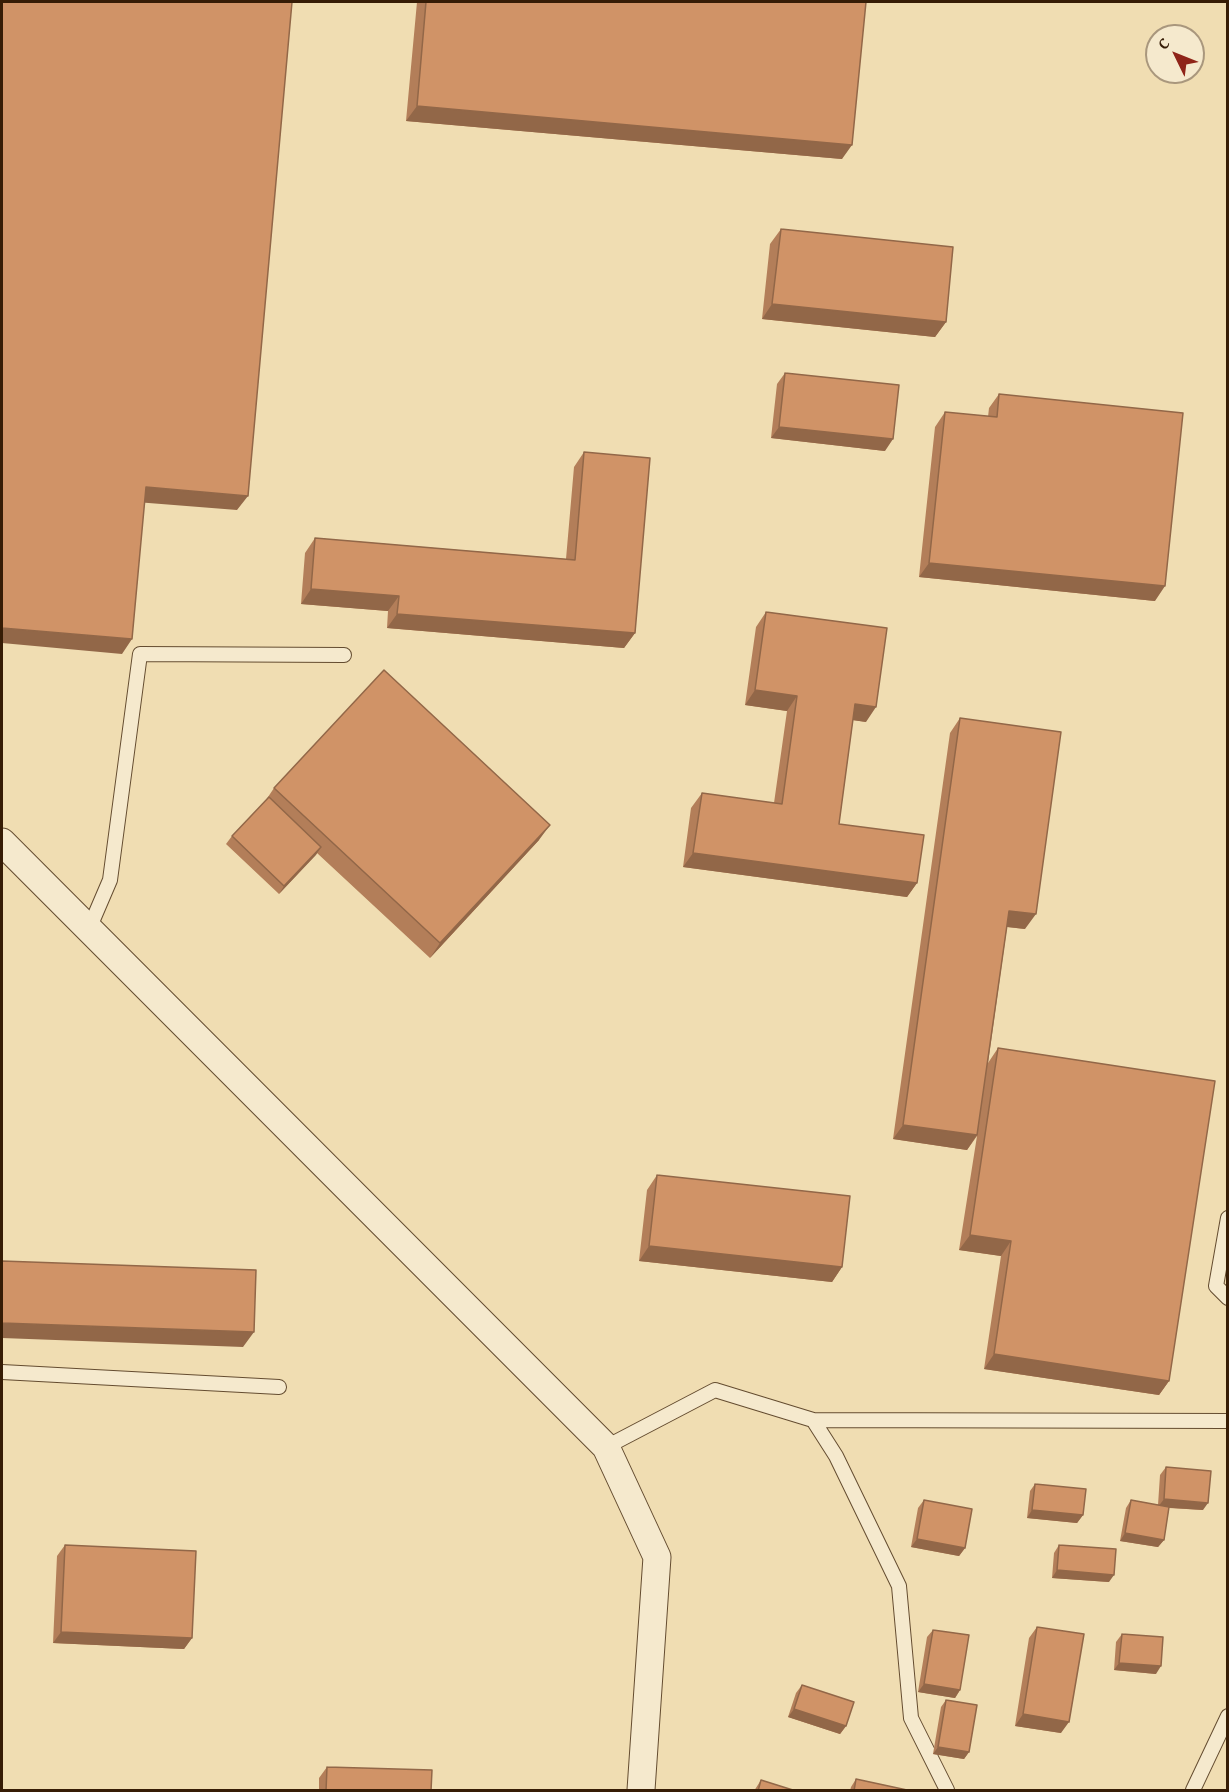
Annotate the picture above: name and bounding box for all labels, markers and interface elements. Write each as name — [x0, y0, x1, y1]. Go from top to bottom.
north arrow — [1145, 24, 1205, 84]
text: С — [1151, 32, 1175, 55]

